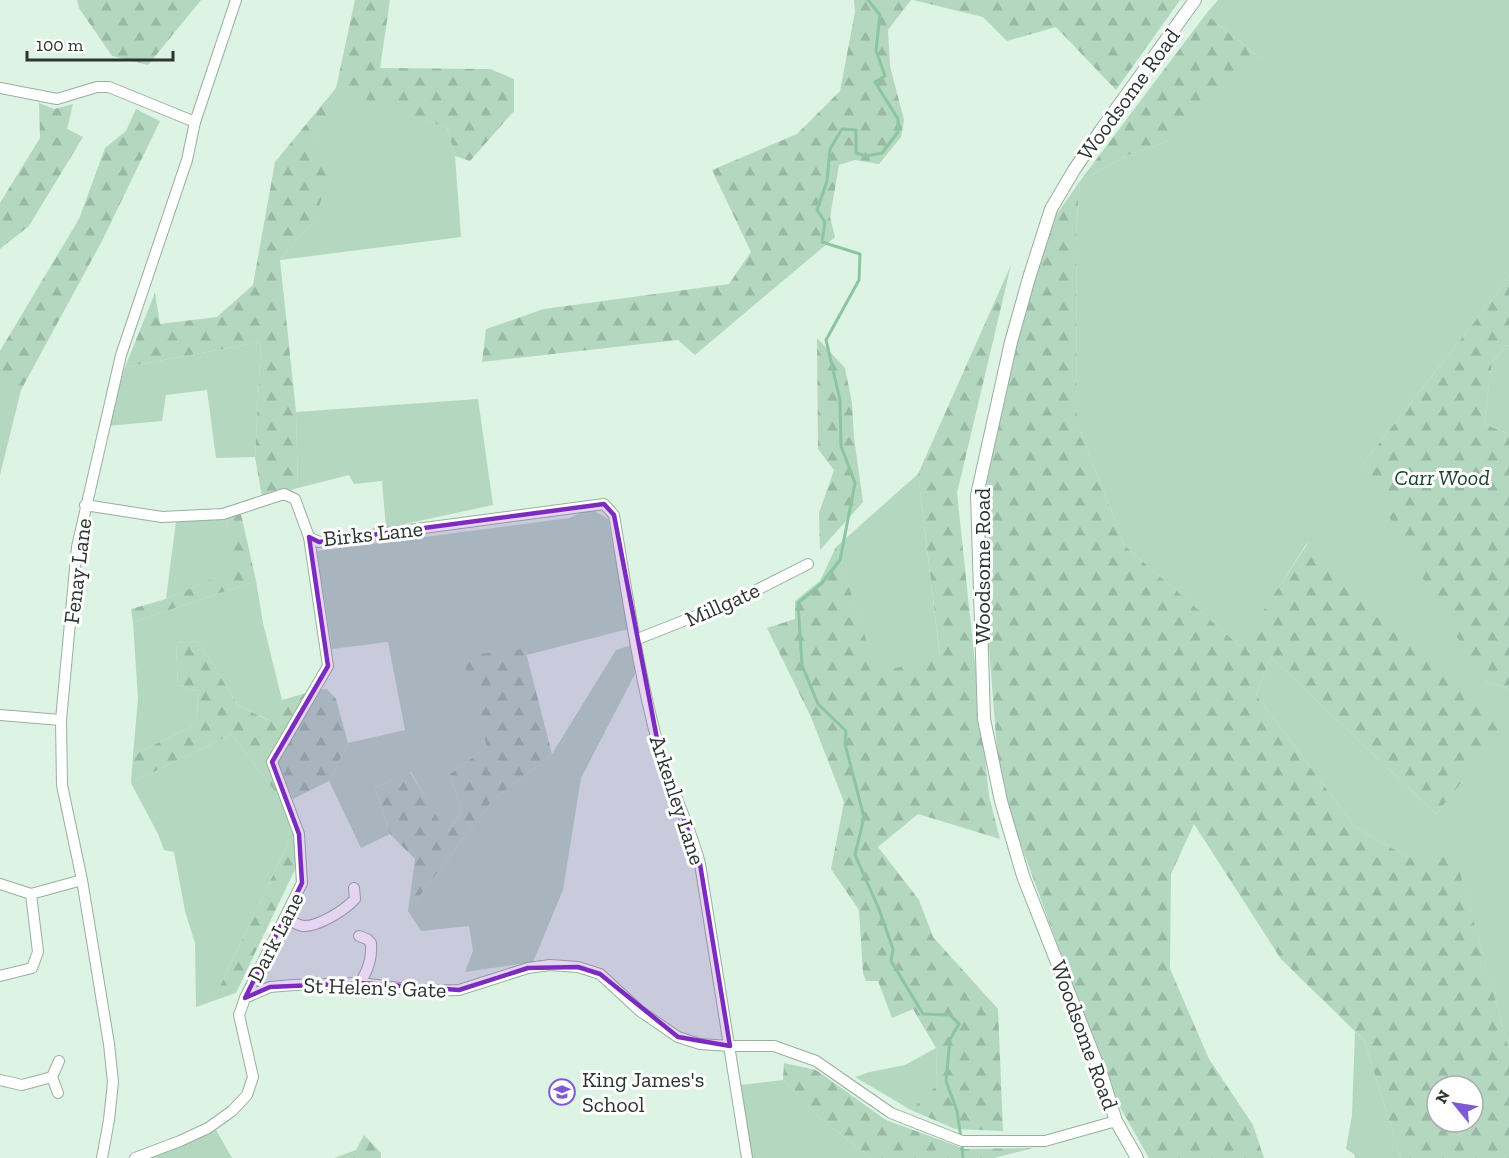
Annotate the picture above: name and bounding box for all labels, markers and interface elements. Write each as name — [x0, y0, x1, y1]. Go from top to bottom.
street label: Woodsome Road — [1071, 23, 1185, 166]
scale bar — [27, 24, 172, 62]
text: 100 m — [36, 34, 84, 56]
park label: Carr Wood — [1394, 464, 1490, 491]
street label: Woodsome Road — [969, 488, 996, 644]
street label: Birks Lane — [322, 515, 424, 552]
street label: Fenay Lane — [58, 517, 97, 625]
street label: Millgate — [681, 576, 764, 633]
street label: Arkenley Lane — [644, 732, 711, 868]
street label: Dark Lane — [241, 888, 310, 987]
street label: Woodsome Road — [1045, 957, 1124, 1113]
street label: St Helen's Gate — [303, 972, 447, 1003]
place label: King James's School — [582, 1066, 704, 1118]
north arrow — [1425, 1074, 1485, 1134]
school or university icon: King James's School — [547, 1077, 577, 1107]
text: N — [1431, 1087, 1454, 1107]

